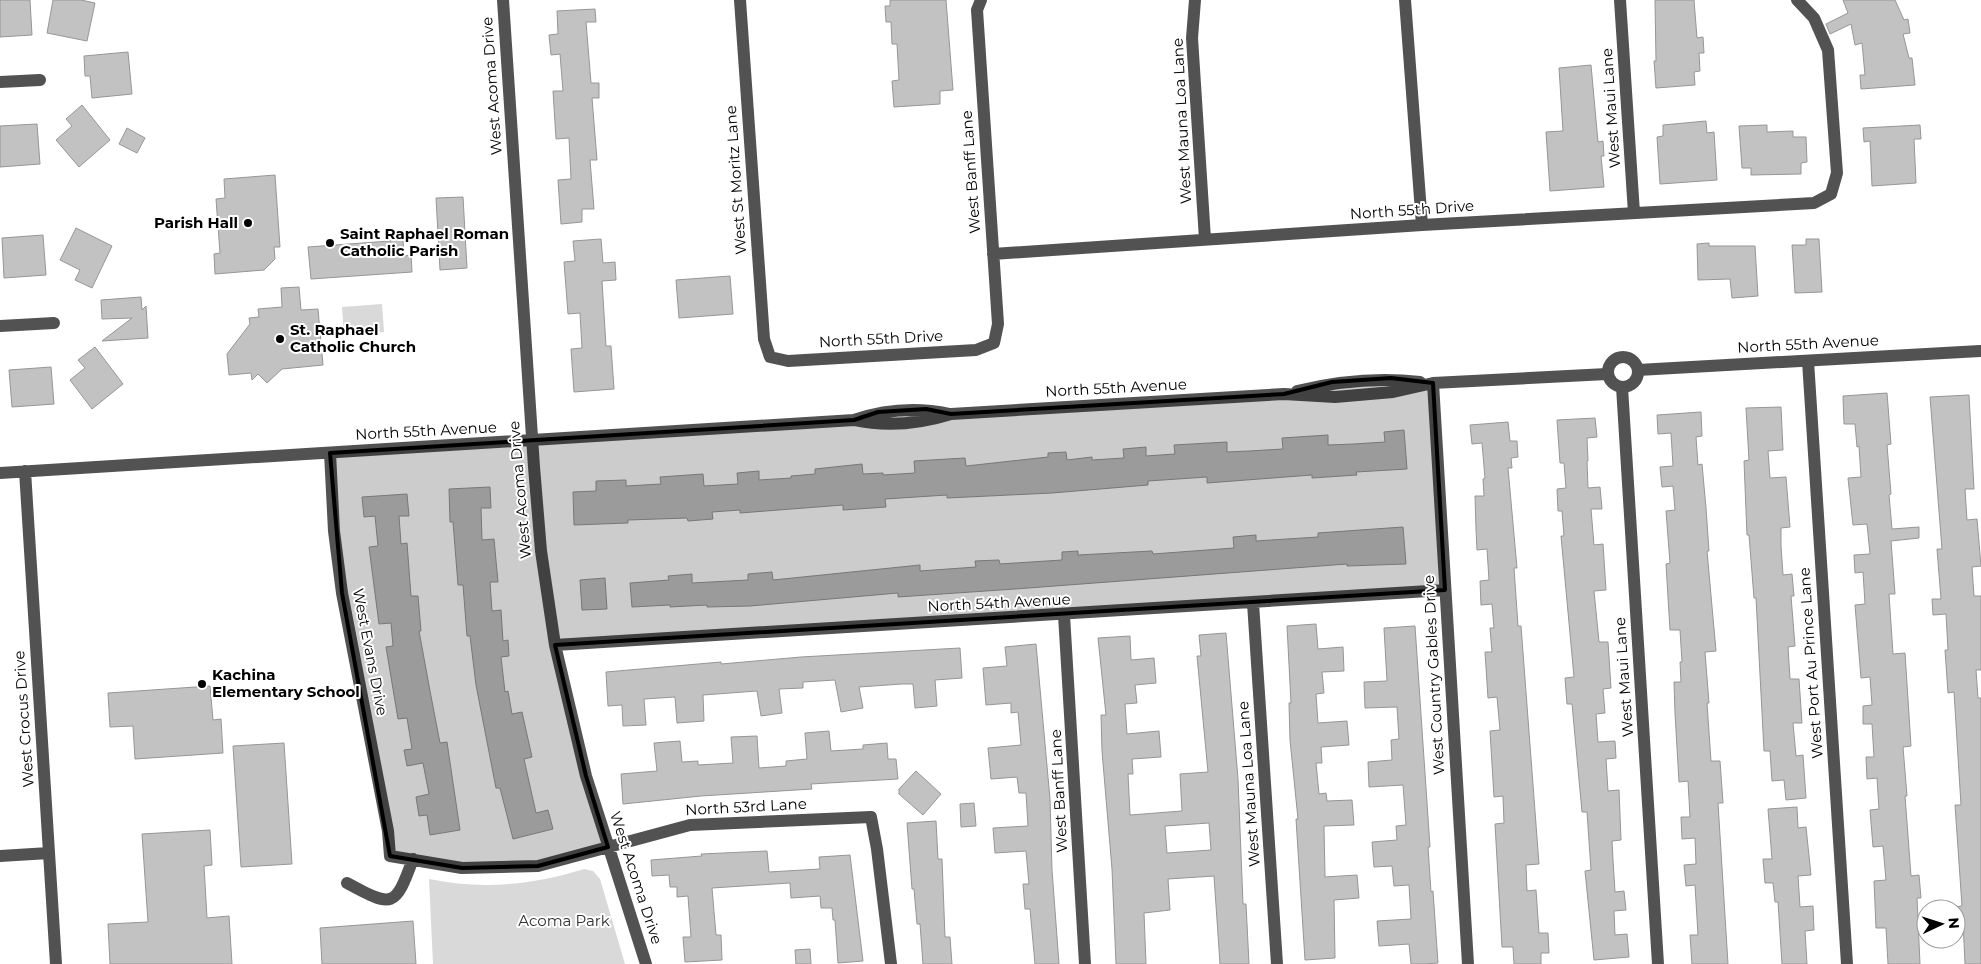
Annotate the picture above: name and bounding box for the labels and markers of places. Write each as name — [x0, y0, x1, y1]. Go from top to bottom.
place label: Parish Hall — [154, 213, 238, 232]
marker: Parish Hall — [242, 217, 254, 229]
place label: Saint Raphael Roman Catholic Parish — [340, 224, 509, 260]
marker: Saint Raphael Roman Catholic Parish — [324, 237, 336, 249]
place label: St. Raphael Catholic Church — [290, 320, 416, 356]
marker: St. Raphael Catholic Church — [274, 333, 286, 345]
place label: Kachina Elementary School — [212, 665, 360, 701]
marker: Kachina Elementary School — [196, 678, 208, 690]

